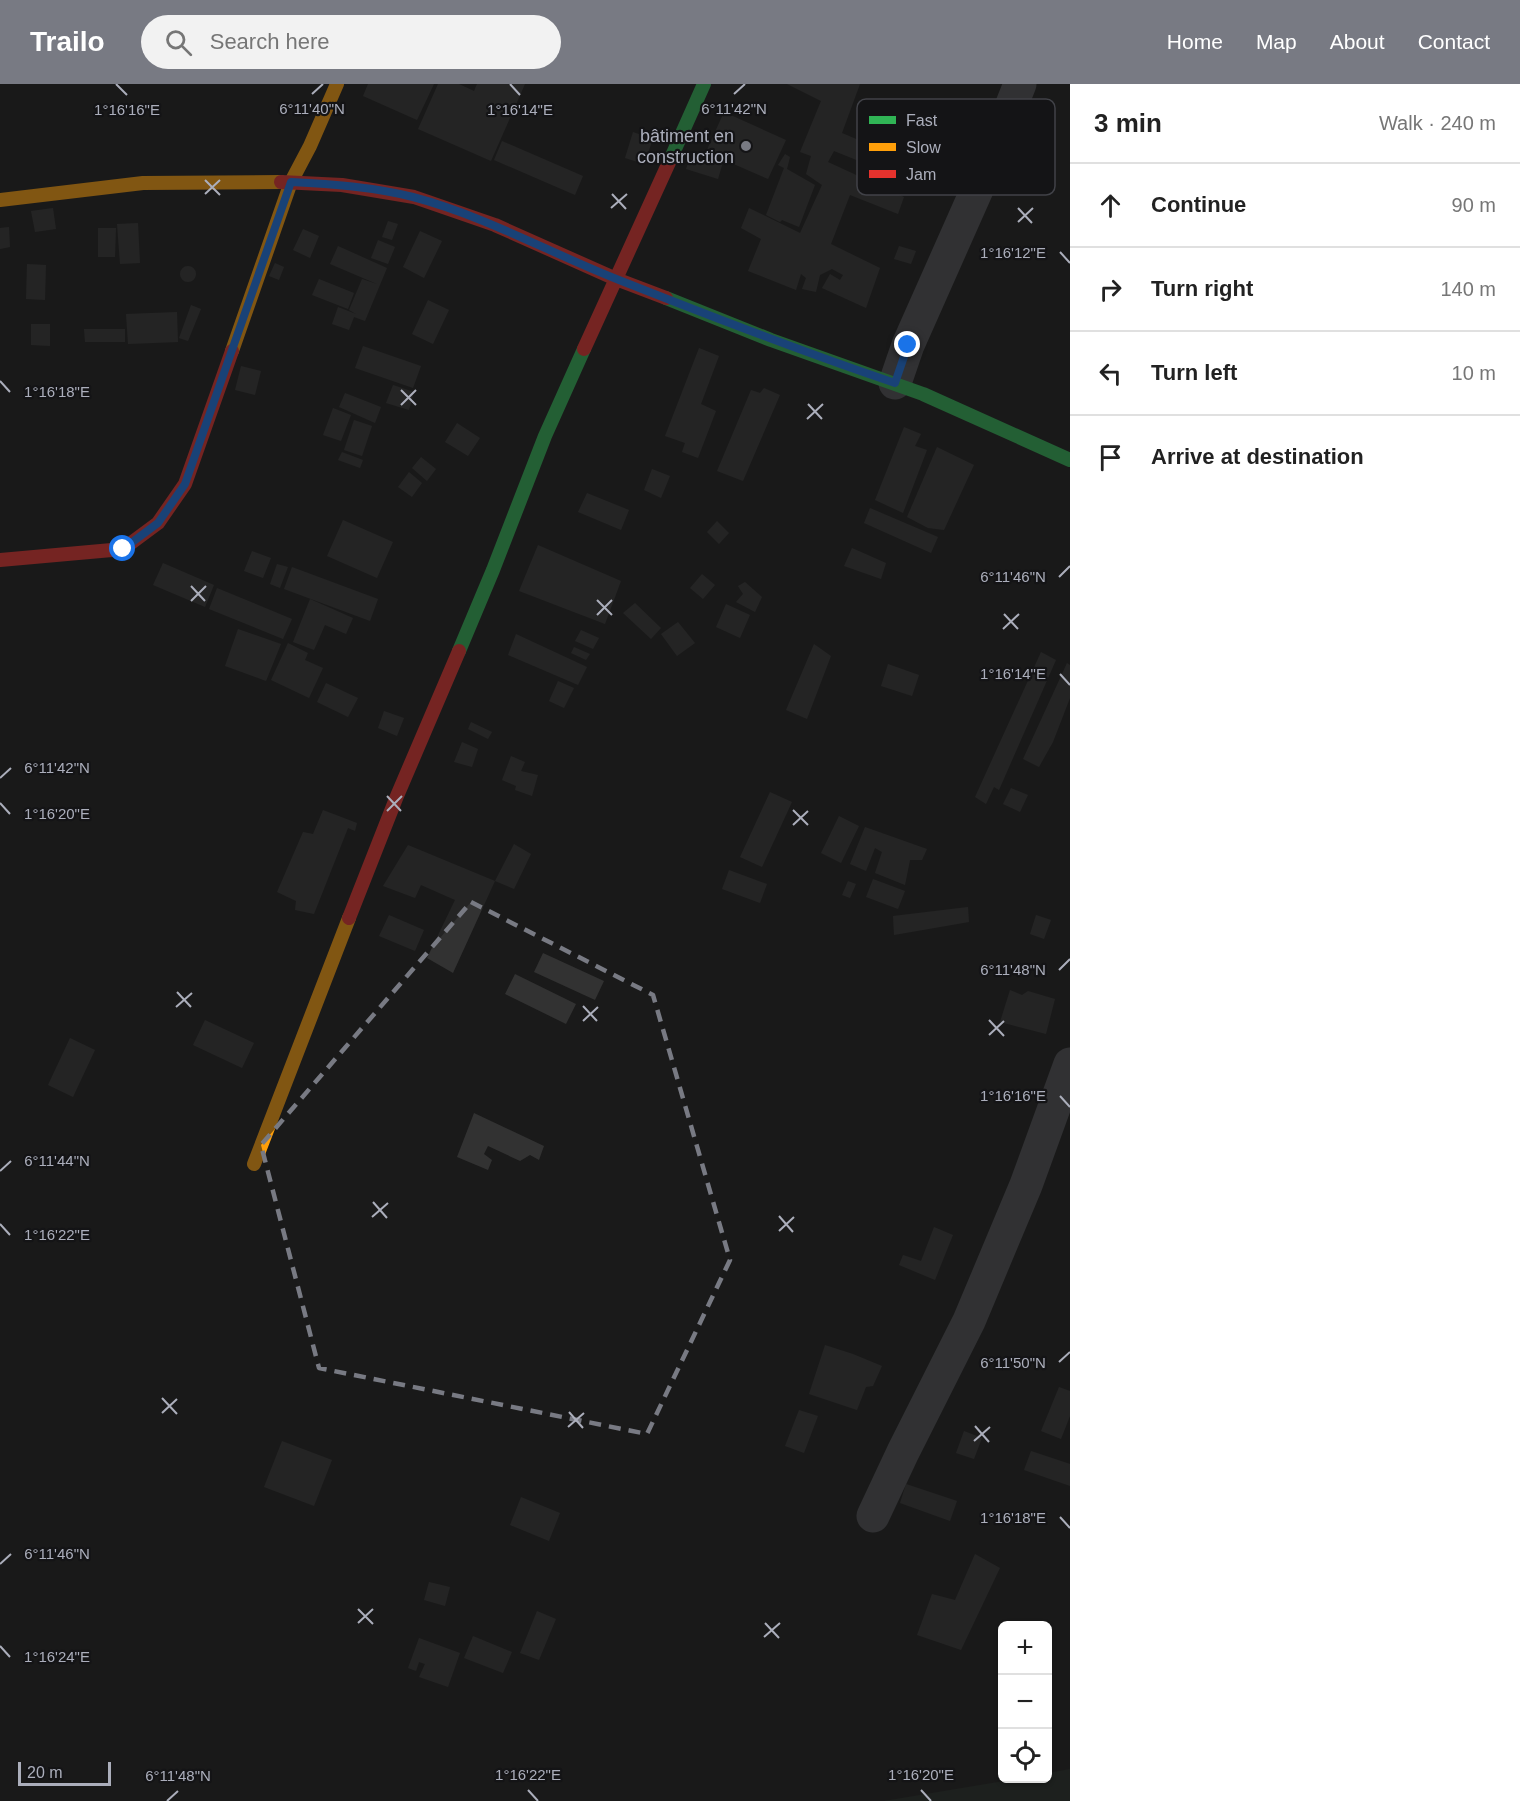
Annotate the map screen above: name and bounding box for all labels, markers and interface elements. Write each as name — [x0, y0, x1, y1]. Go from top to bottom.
search box — [141, 15, 561, 69]
text: Trailo — [30, 26, 105, 57]
icon: search — [162, 26, 195, 59]
text: Search here — [210, 29, 330, 54]
text: Home — [1167, 30, 1223, 53]
text: Map — [1256, 30, 1297, 53]
text: About — [1330, 30, 1385, 53]
text: Contact — [1418, 30, 1490, 53]
legend — [857, 99, 1055, 195]
text: 6°11'40"N — [279, 100, 345, 117]
text: 6°11'42"N — [701, 100, 767, 117]
text: 1°16'16"E — [94, 101, 160, 118]
text: 1°16'14"E — [487, 101, 553, 118]
text: 3 min — [1094, 108, 1162, 138]
text: Fast — [906, 112, 938, 129]
text: Walk · 240 m — [1379, 112, 1496, 134]
place label: bâtiment en construction — [637, 126, 734, 167]
marker: bâtiment en construction — [739, 139, 753, 153]
text: Slow — [906, 139, 941, 156]
text: Jam — [906, 166, 936, 183]
icon: ahead — [1094, 189, 1127, 222]
text: Continue — [1151, 192, 1246, 217]
text: 90 m — [1452, 194, 1496, 216]
text: 1°16'12"E — [980, 244, 1046, 261]
icon: right — [1094, 273, 1127, 306]
text: Turn right — [1151, 276, 1253, 301]
text: 140 m — [1440, 278, 1496, 300]
route end — [894, 331, 920, 357]
icon: left — [1094, 357, 1127, 390]
text: Turn left — [1151, 360, 1237, 385]
text: 10 m — [1452, 362, 1496, 384]
text: 1°16'18"E — [24, 383, 90, 400]
icon: arrive — [1094, 441, 1127, 474]
text: Arrive at destination — [1151, 444, 1364, 469]
route start — [109, 535, 135, 561]
text: 6°11'46"N — [980, 568, 1046, 585]
text: 1°16'14"E — [980, 665, 1046, 682]
text: 6°11'42"N — [24, 759, 90, 776]
text: 1°16'20"E — [24, 805, 90, 822]
text: 6°11'48"N — [980, 961, 1046, 978]
text: 1°16'16"E — [980, 1087, 1046, 1104]
text: 6°11'44"N — [24, 1152, 90, 1169]
text: 1°16'22"E — [24, 1226, 90, 1243]
text: 6°11'50"N — [980, 1354, 1046, 1371]
text: 1°16'18"E — [980, 1509, 1046, 1526]
text: 6°11'46"N — [24, 1545, 90, 1562]
map controls — [998, 1621, 1052, 1783]
button: + — [998, 1621, 1052, 1675]
text: 1°16'24"E — [24, 1648, 90, 1665]
button: − — [998, 1675, 1052, 1729]
button: locate — [998, 1729, 1052, 1783]
scale bar — [18, 1759, 111, 1786]
text: 20 m — [27, 1764, 63, 1781]
text: 1°16'22"E — [495, 1766, 561, 1783]
text: 1°16'20"E — [888, 1766, 954, 1783]
text: 6°11'48"N — [145, 1767, 211, 1784]

